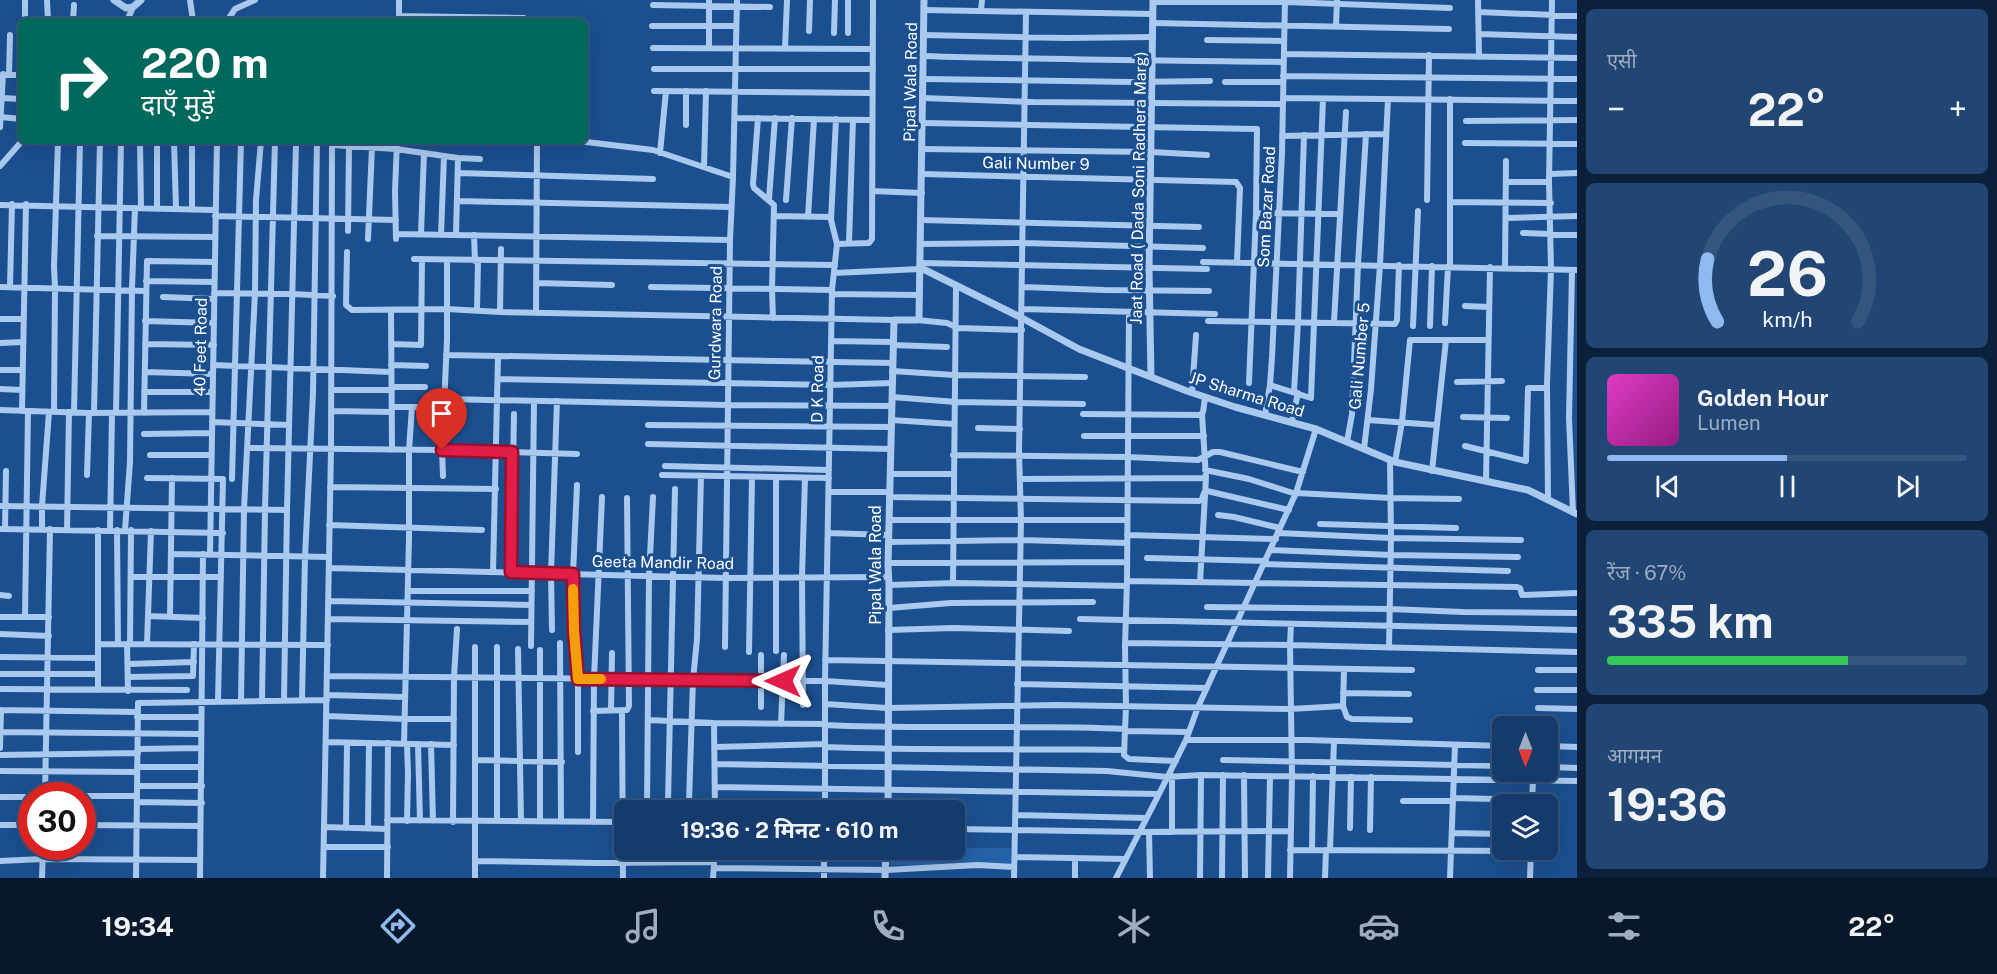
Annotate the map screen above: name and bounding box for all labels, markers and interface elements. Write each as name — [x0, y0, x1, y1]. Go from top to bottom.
street label: Pipal Wala Road — [900, 22, 921, 142]
text: 220 m — [141, 38, 269, 87]
icon: right — [42, 42, 120, 120]
text: एसी — [1607, 49, 1637, 73]
street label: Jaat Road ( Dada Soni Radhera Marg) — [1127, 51, 1150, 325]
text: 22° — [1748, 83, 1826, 136]
text: दाएँ मुड़ें — [141, 88, 214, 120]
text: − — [1607, 90, 1625, 128]
text: + — [1949, 90, 1967, 128]
street label: Som Bazar Road — [1254, 146, 1279, 268]
street label: Gali Number 9 — [982, 153, 1090, 174]
text: 26 — [1747, 237, 1827, 310]
street label: Gurdwara Road — [705, 266, 726, 380]
street label: 40 Feet Road — [190, 297, 211, 397]
street label: Gali Number 5 — [1345, 302, 1374, 410]
text: km/h — [1762, 308, 1812, 333]
street label: D K Road — [807, 355, 828, 423]
street label: JP Sharma Road — [1187, 368, 1307, 421]
text: Golden Hour — [1697, 385, 1828, 411]
pin — [416, 388, 467, 450]
icon: arrive — [425, 397, 458, 430]
text: Lumen — [1697, 411, 1761, 435]
icon: previous — [1651, 470, 1684, 503]
icon: pause — [1771, 470, 1804, 503]
icon: next — [1891, 470, 1924, 503]
street label: Pipal Wala Road — [866, 505, 885, 625]
street label: Geeta Mandir Road — [592, 552, 734, 573]
text: रेंज · 67% — [1607, 561, 1686, 585]
text: 335 km — [1607, 595, 1774, 648]
position arrow — [751, 649, 815, 713]
north arrow — [1492, 716, 1558, 782]
map controls — [1492, 716, 1558, 860]
text: आगमन — [1607, 744, 1662, 768]
text: 19:36 — [1607, 778, 1728, 831]
speed limit sign: 30 — [18, 782, 96, 860]
button: layers — [1492, 794, 1558, 860]
text: 19:36 · 2 मिनट · 610 m — [681, 817, 898, 843]
icon: directions — [377, 905, 419, 947]
icon: music — [622, 905, 664, 947]
icon: phone — [867, 905, 909, 947]
icon: climate — [1113, 905, 1155, 947]
icon: car — [1358, 905, 1400, 947]
icon: filters — [1603, 905, 1645, 947]
text: 19:34 — [102, 910, 174, 942]
text: 22° — [1848, 910, 1895, 942]

